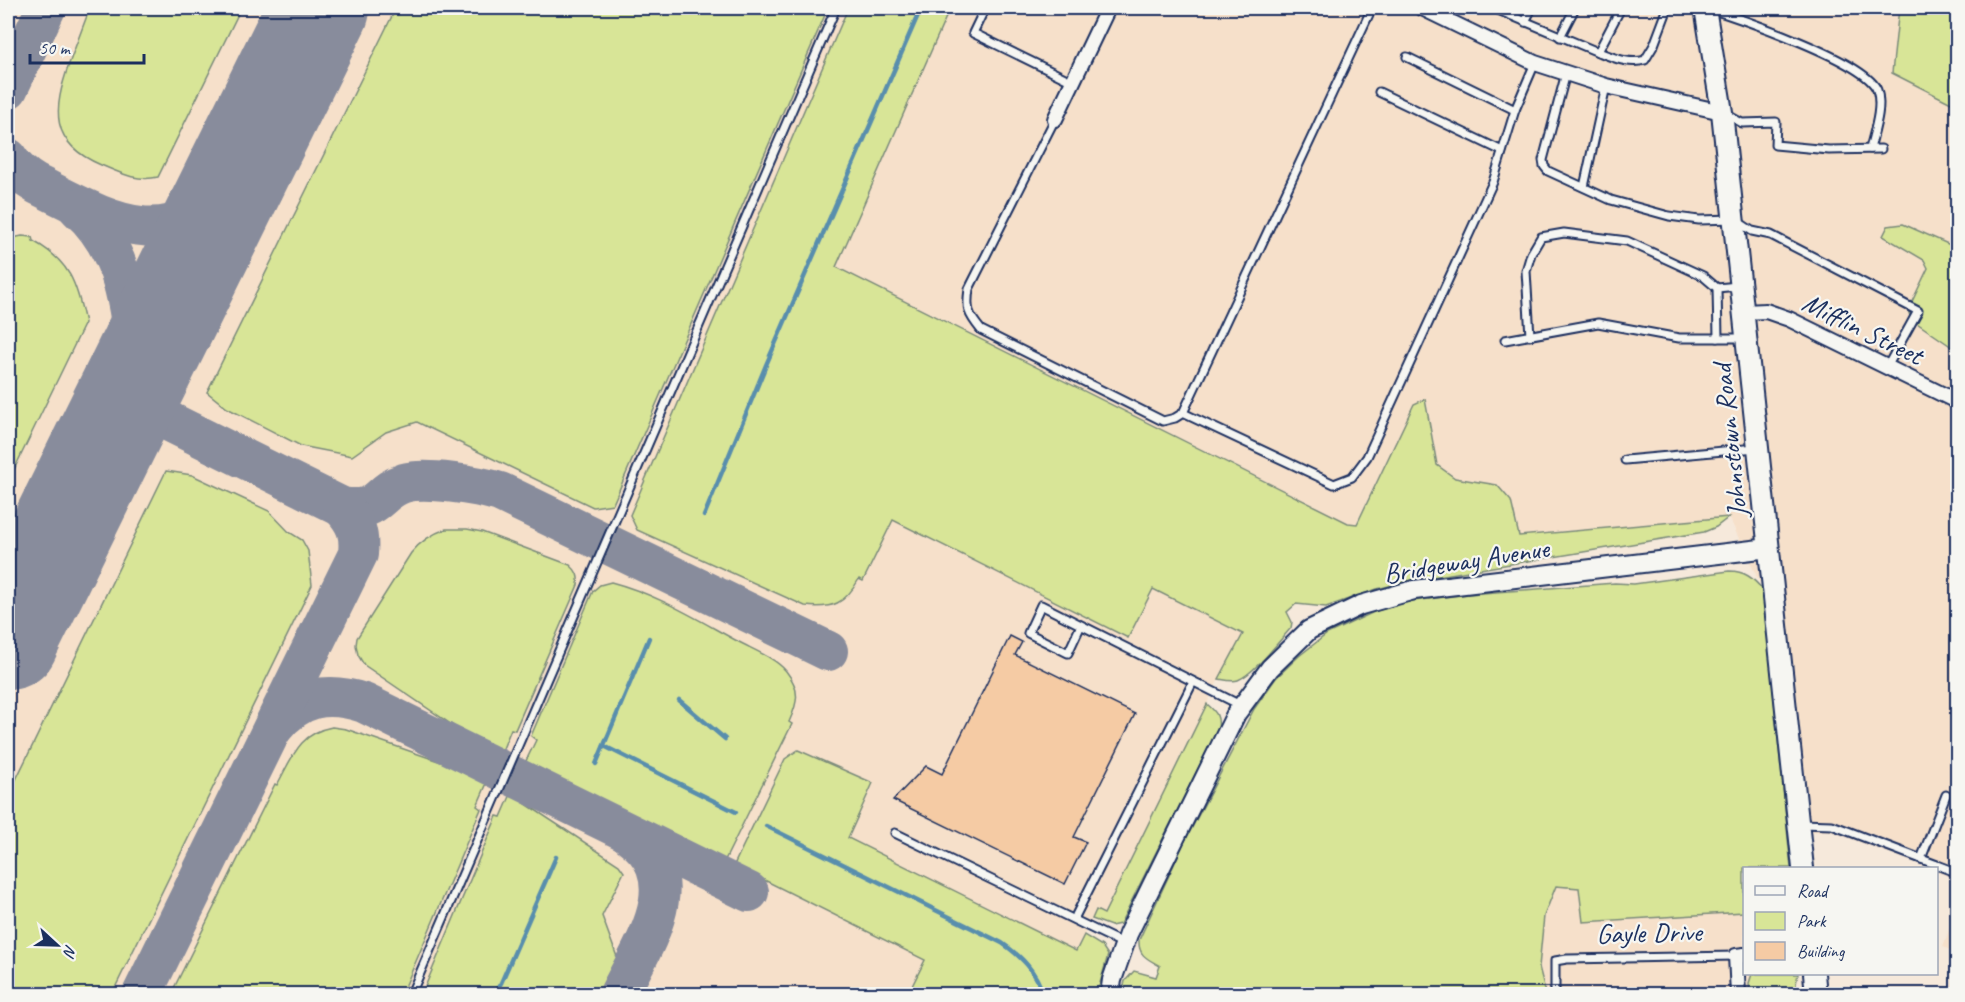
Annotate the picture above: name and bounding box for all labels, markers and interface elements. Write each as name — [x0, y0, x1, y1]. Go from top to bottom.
scale bar — [30, 27, 144, 65]
text: 50 m — [39, 37, 72, 59]
street label: Mifflin Street — [1797, 284, 1931, 374]
street label: Johnstown Road — [1704, 358, 1755, 521]
street label: Bridgeway Avenue — [1381, 530, 1553, 591]
legend — [1743, 867, 1938, 975]
text: Road — [1797, 880, 1830, 902]
text: Park — [1797, 910, 1827, 932]
street label: Gayle Drive — [1596, 914, 1704, 951]
north arrow — [27, 915, 87, 975]
text: Building — [1797, 940, 1846, 962]
text: N — [58, 942, 81, 961]

